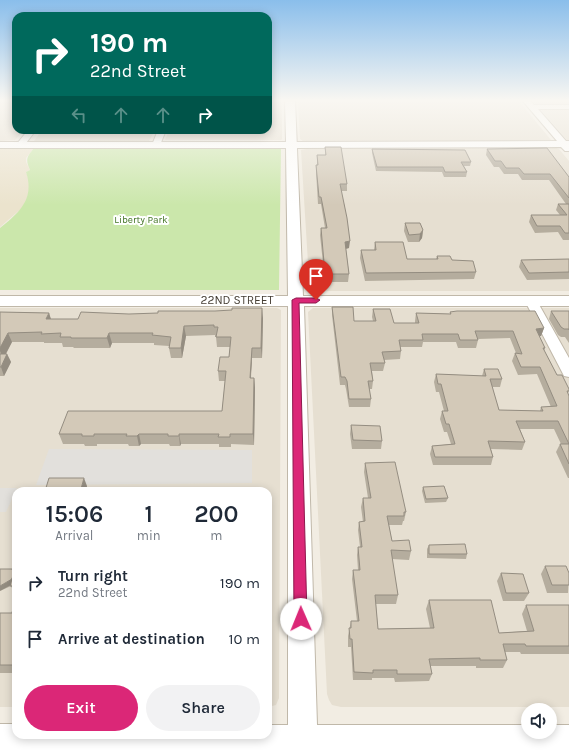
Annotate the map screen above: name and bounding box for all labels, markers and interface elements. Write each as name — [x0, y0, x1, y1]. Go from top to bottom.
text: 190 m — [90, 26, 168, 59]
icon: right — [24, 28, 76, 80]
text: 22nd Street — [90, 60, 186, 82]
icon: left — [68, 104, 90, 126]
icon: ahead — [110, 104, 132, 126]
icon: ahead — [152, 104, 174, 126]
icon: right — [194, 104, 216, 126]
park label: Liberty Park — [114, 214, 168, 226]
pin — [299, 259, 333, 300]
icon: arrive — [305, 265, 327, 287]
street label: 22ND STREET — [201, 293, 274, 307]
text: 15:06 — [46, 500, 103, 528]
text: 1 — [145, 500, 153, 528]
text: 200 — [194, 500, 238, 528]
text: Arrival — [55, 528, 93, 543]
text: min — [137, 528, 161, 543]
text: m — [210, 528, 222, 543]
text: Turn right — [58, 567, 128, 585]
icon: right — [24, 572, 46, 594]
text: 190 m — [220, 574, 260, 592]
text: 22nd Street — [58, 585, 127, 600]
position arrow — [280, 598, 322, 640]
icon: arrive — [24, 628, 46, 650]
text: Arrive at destination — [58, 630, 205, 648]
text: 10 m — [229, 630, 260, 648]
button: Exit — [24, 685, 138, 731]
button: Share — [146, 685, 260, 731]
map controls — [521, 703, 557, 739]
button: sound — [521, 703, 557, 739]

